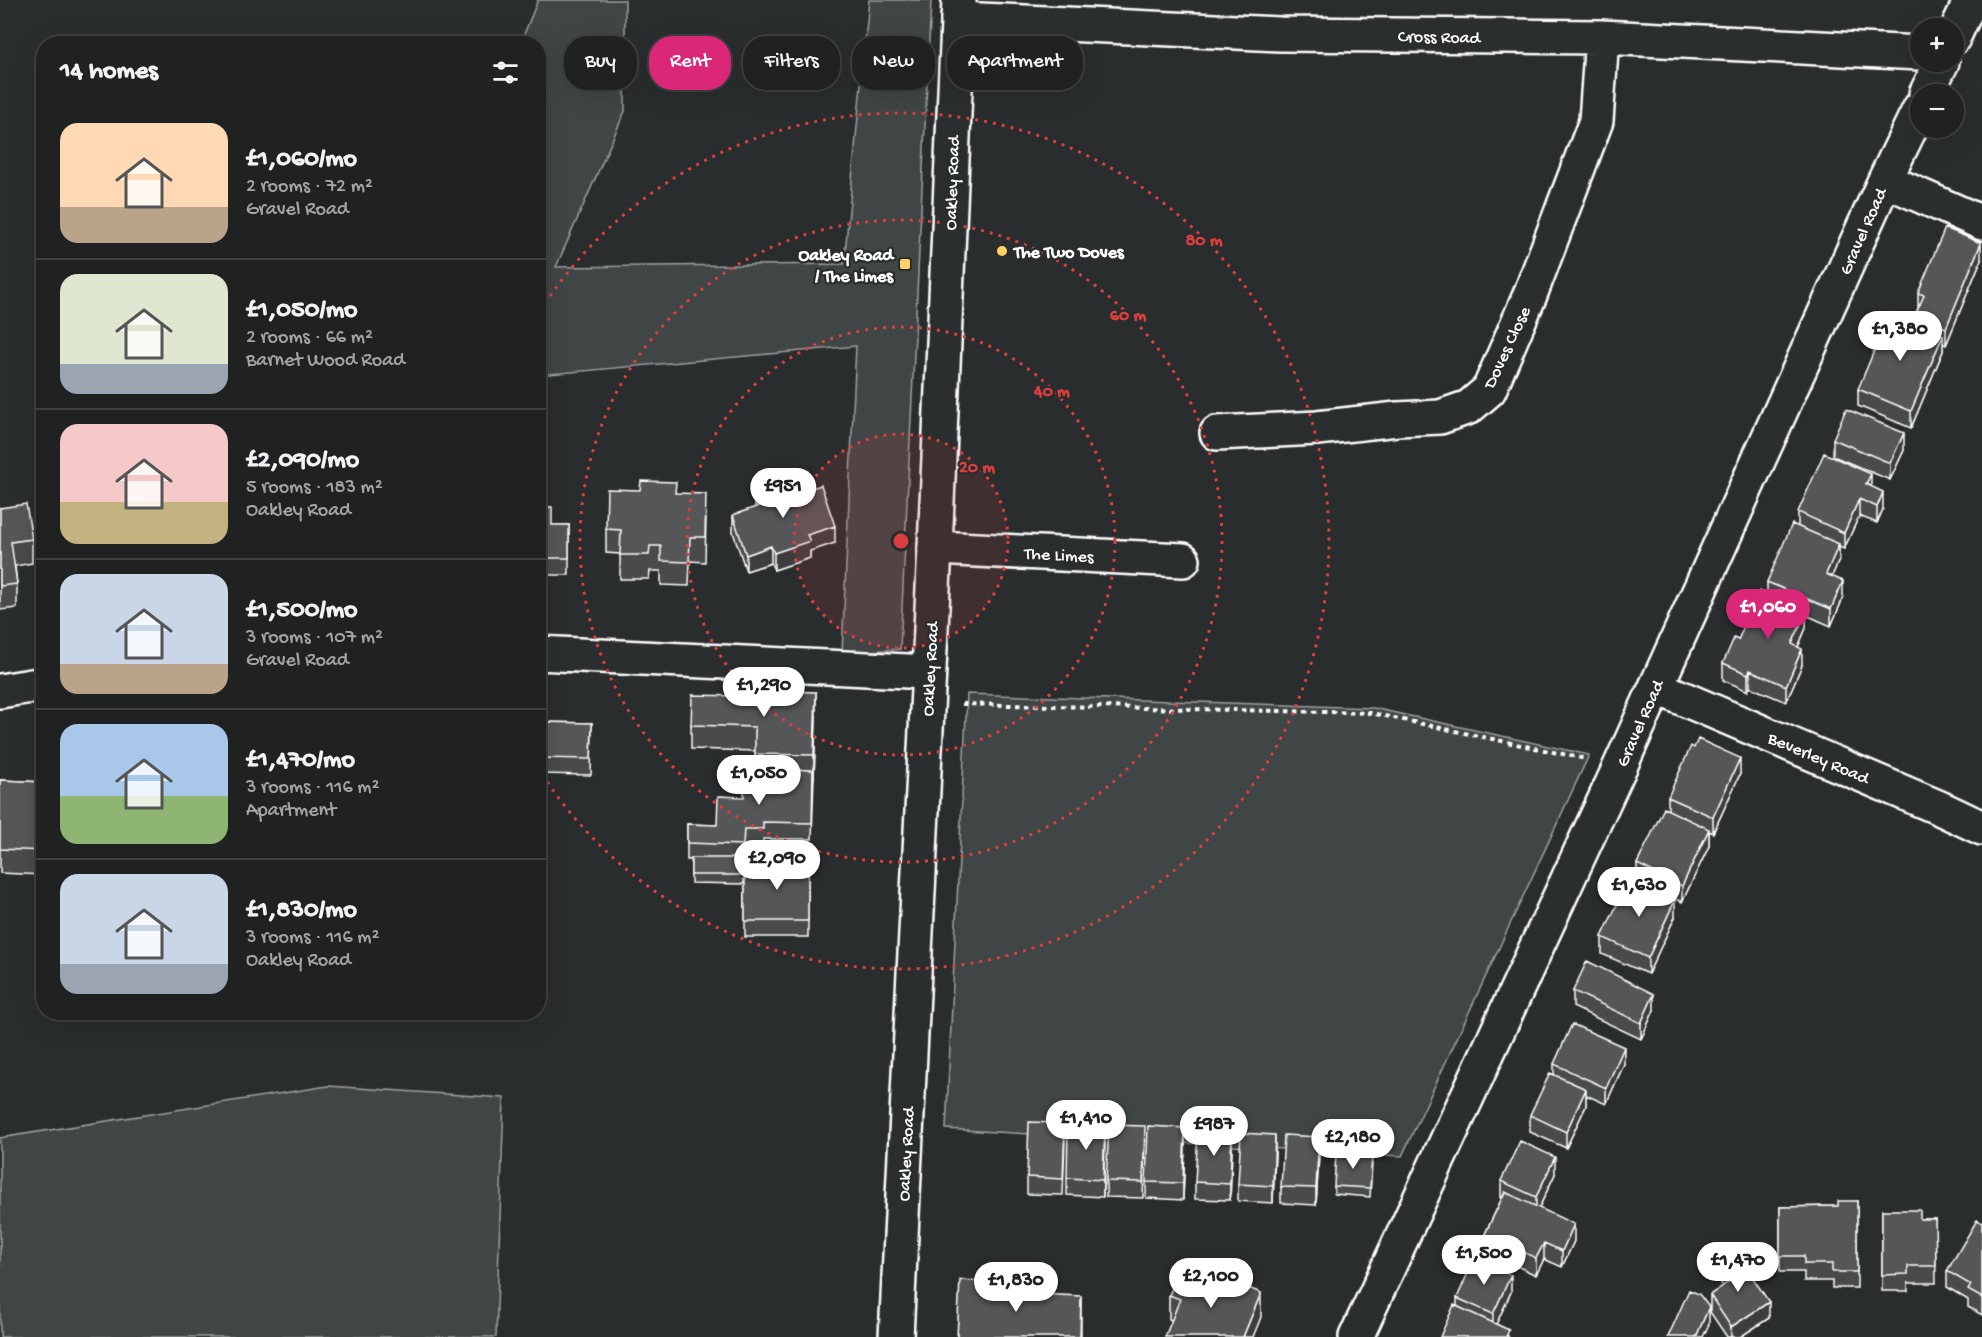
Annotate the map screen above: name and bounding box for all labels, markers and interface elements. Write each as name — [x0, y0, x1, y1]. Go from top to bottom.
map controls — [1910, 18, 1964, 138]
button: + — [1910, 18, 1964, 72]
street label: Cross Road — [1398, 27, 1482, 50]
chip: Buy — [564, 36, 637, 90]
chip: Rent — [649, 36, 731, 90]
chip: Filters — [743, 36, 840, 90]
chip: New — [852, 36, 935, 90]
chip: Apartment — [947, 36, 1083, 90]
icon: filters — [489, 56, 522, 89]
text: 14 homes — [60, 57, 158, 88]
button: − — [1910, 84, 1964, 138]
street label: Oakley Road — [941, 134, 966, 231]
text: £1,060/mo — [246, 145, 357, 176]
icon: home — [108, 147, 180, 219]
text: 2 rooms · 72 m² — [246, 176, 373, 199]
street label: Gravel Road — [1836, 184, 1893, 279]
text: Gravel Road — [246, 199, 349, 222]
text: 80 m — [1185, 231, 1223, 252]
place label: The Two Doves — [1012, 243, 1125, 264]
marker: The Two Doves — [995, 244, 1009, 258]
place label: Oakley Road / The Limes — [798, 246, 895, 288]
marker: Oakley Road / The Limes — [898, 257, 912, 271]
text: £1,050/mo — [246, 296, 358, 327]
icon: home — [108, 298, 180, 370]
street label: Doves Close — [1480, 303, 1537, 393]
text: 60 m — [1110, 306, 1146, 327]
pin: £1,380 — [1851, 311, 1949, 362]
text: £1,380 — [1872, 319, 1928, 342]
text: 2 rooms · 66 m² — [246, 327, 373, 350]
text: Barnet Wood Road — [246, 350, 405, 373]
text: 40 m — [1033, 382, 1070, 403]
text: £2,090/mo — [246, 446, 359, 477]
icon: home — [108, 448, 180, 520]
text: 20 m — [959, 458, 995, 479]
pin: £951 — [747, 468, 819, 519]
text: £951 — [764, 476, 802, 499]
text: 5 rooms · 183 m² — [246, 477, 383, 500]
text: Oakley Road — [246, 500, 351, 523]
centre of rings — [891, 531, 911, 551]
street label: The Limes — [1023, 544, 1095, 569]
pin: £1,060 — [1719, 589, 1817, 640]
text: £1,500/mo — [246, 596, 358, 627]
text: £1,060 — [1740, 597, 1796, 620]
icon: home — [108, 598, 180, 670]
street label: Oakley Road — [919, 620, 945, 717]
text: 3 rooms · 107 m² — [246, 627, 383, 650]
text: Gravel Road — [246, 650, 349, 673]
pin: £1,290 — [715, 667, 813, 718]
text: £1,290 — [737, 675, 791, 698]
street label: Gravel Road — [1613, 676, 1670, 771]
street label: Beverley Road — [1763, 728, 1873, 791]
text: £1,470/mo — [246, 746, 355, 777]
icon: home — [108, 748, 180, 820]
pin: £1,050 — [710, 755, 808, 806]
text: £1,050 — [731, 763, 787, 786]
text: 3 rooms · 116 m² — [246, 777, 379, 800]
text: Apartment — [246, 800, 336, 823]
pin: £2,090 — [728, 840, 826, 891]
text: £2,090 — [748, 848, 806, 871]
pin: £1,630 — [1590, 867, 1688, 918]
text: £1,630 — [1611, 875, 1667, 898]
text: £1,830/mo — [246, 896, 357, 927]
icon: home — [108, 898, 180, 970]
text: 3 rooms · 116 m² — [246, 927, 379, 950]
text: Oakley Road — [246, 950, 351, 973]
pin: £1,410 — [1037, 1100, 1135, 1151]
street label: Oakley Road — [895, 1105, 921, 1202]
pin: £987 — [1178, 1106, 1250, 1157]
text: £1,410 — [1060, 1108, 1112, 1131]
text: £987 — [1194, 1114, 1234, 1137]
pin: £2,180 — [1304, 1119, 1402, 1170]
text: £2,180 — [1325, 1127, 1381, 1150]
pin: £1,500 — [1435, 1235, 1533, 1286]
pin: £1,470 — [1689, 1242, 1787, 1293]
text: £1,500 — [1456, 1243, 1512, 1266]
text: £1,470 — [1711, 1250, 1765, 1273]
pin: £2,100 — [1162, 1258, 1260, 1309]
pin: £1,830 — [967, 1262, 1065, 1313]
text: £2,100 — [1183, 1266, 1239, 1289]
text: £1,830 — [988, 1270, 1044, 1293]

